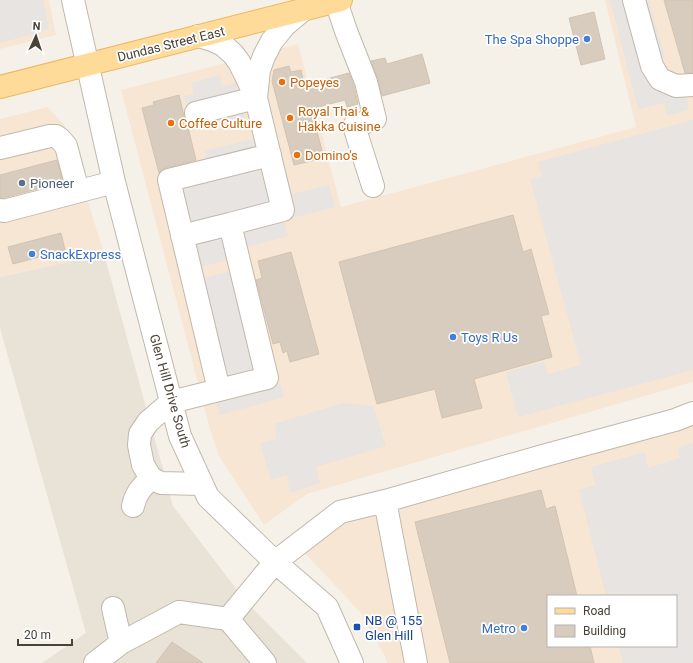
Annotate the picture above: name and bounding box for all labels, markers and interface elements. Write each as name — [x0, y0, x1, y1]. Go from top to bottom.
north arrow — [16, 16, 56, 56]
text: N — [32, 20, 41, 33]
street label: Dundas Street East — [116, 23, 226, 65]
place label: The Spa Shoppe — [485, 32, 579, 47]
marker: The Spa Shoppe — [582, 34, 592, 44]
place label: Popeyes — [290, 75, 340, 90]
marker: Popeyes — [277, 77, 287, 87]
place label: Royal Thai & Hakka Cuisine — [298, 104, 381, 134]
marker: Royal Thai & Hakka Cuisine — [285, 113, 295, 123]
place label: Coffee Culture — [179, 116, 262, 131]
marker: Coffee Culture — [166, 118, 176, 128]
place label: Domino's — [305, 148, 358, 163]
marker: Domino's — [292, 150, 302, 160]
place label: Pioneer — [30, 176, 75, 191]
marker: Pioneer — [17, 178, 27, 188]
place label: SnackExpress — [40, 247, 121, 262]
marker: SnackExpress — [27, 249, 37, 259]
place label: Toys R Us — [461, 330, 518, 345]
street label: Glen Hill Drive South — [147, 332, 193, 450]
marker: Toys R Us — [448, 332, 458, 342]
legend — [547, 595, 677, 647]
text: Road — [583, 604, 611, 618]
place label: NB @ 155 Glen Hill — [365, 613, 422, 643]
scale bar — [18, 621, 72, 647]
place label: Metro — [482, 621, 516, 636]
marker: NB @ 155 Glen Hill — [352, 622, 362, 632]
marker: Metro — [519, 623, 529, 633]
text: Building — [583, 624, 626, 638]
text: 20 m — [24, 628, 51, 642]

